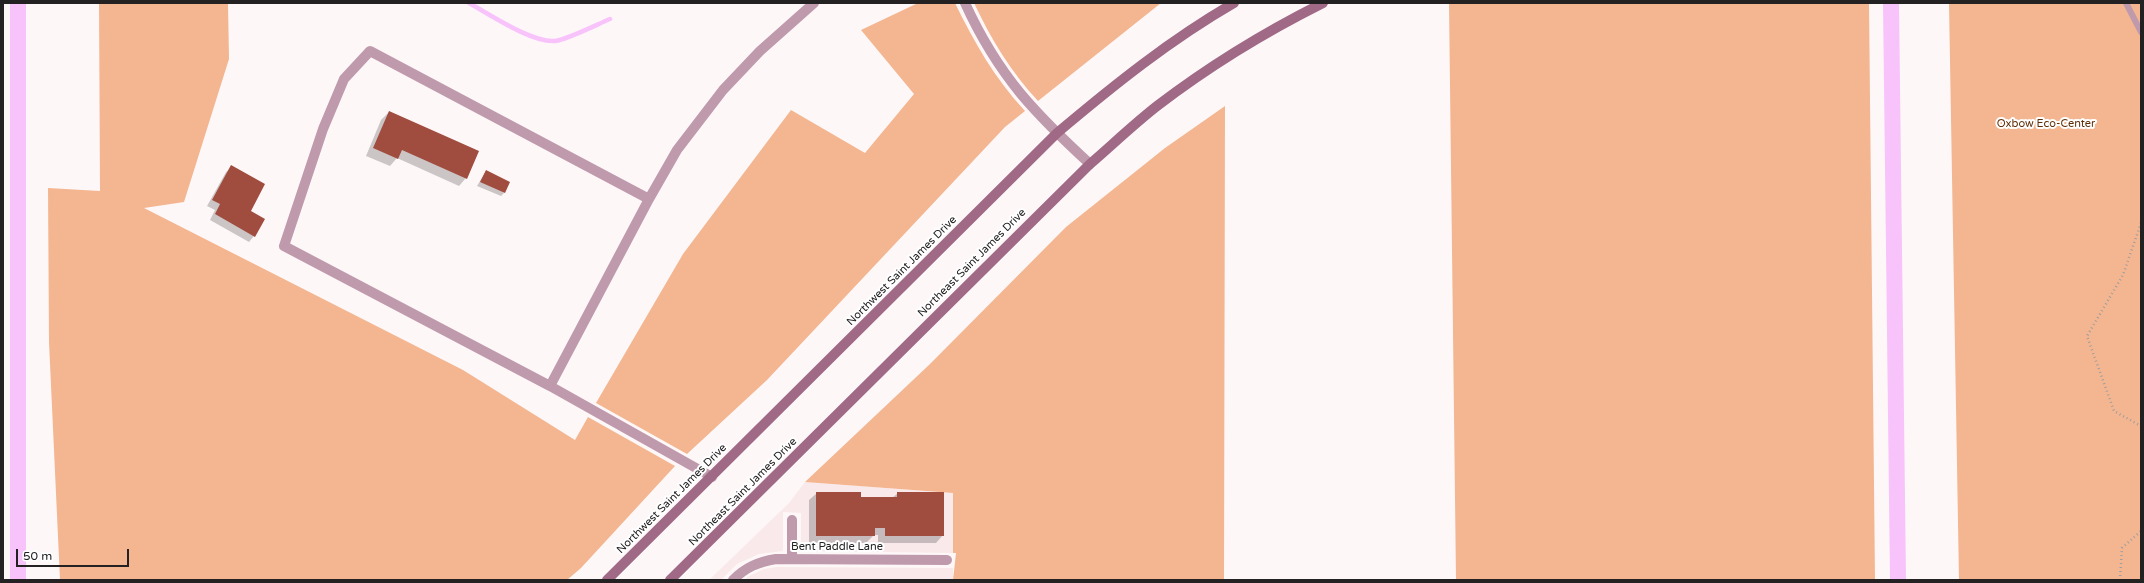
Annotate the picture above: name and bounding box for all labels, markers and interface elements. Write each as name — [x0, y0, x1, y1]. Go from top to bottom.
park label: Oxbow Eco-Center — [1997, 117, 2095, 131]
street label: Northeast Saint James Drive — [915, 206, 1029, 320]
street label: Northwest Saint James Drive — [844, 213, 960, 329]
street label: Northeast Saint James Drive — [686, 435, 800, 549]
street label: Northwest Saint James Drive — [614, 441, 730, 557]
street label: Bent Paddle Lane — [791, 540, 883, 554]
scale bar — [18, 541, 131, 567]
text: 50 m — [23, 549, 52, 563]

